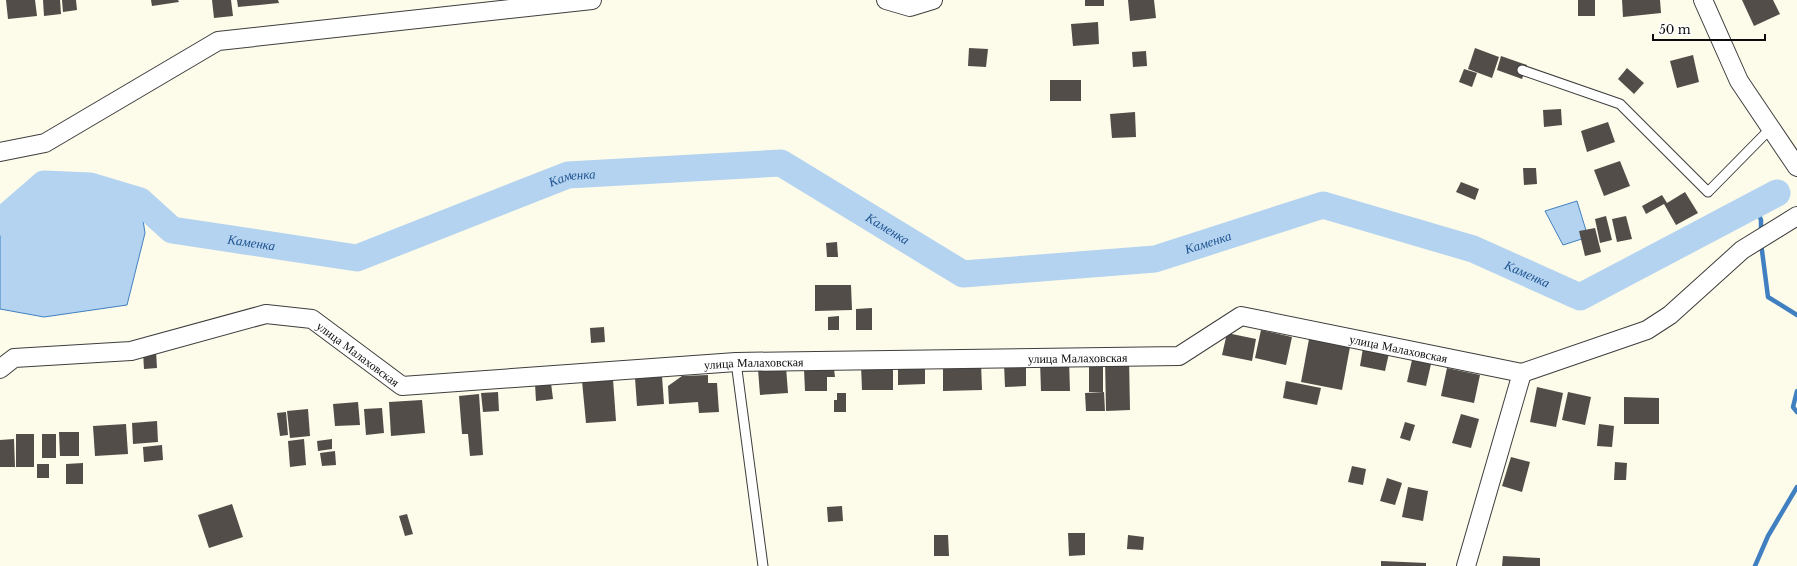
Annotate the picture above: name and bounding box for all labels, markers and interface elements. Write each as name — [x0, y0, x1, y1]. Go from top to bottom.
scale bar — [1653, 16, 1765, 42]
text: 50 m — [1659, 22, 1691, 37]
water label: Каменка — [545, 165, 596, 191]
water label: Каменка — [862, 208, 913, 248]
water label: Каменка — [1181, 226, 1234, 258]
water label: Каменка — [226, 230, 277, 254]
water label: Каменка — [1501, 255, 1553, 291]
street label: улица Малаховская — [314, 318, 403, 389]
street label: улица Малаховская — [1348, 331, 1449, 365]
street label: улица Малаховская — [1028, 349, 1128, 366]
street label: улица Малаховская — [703, 354, 804, 372]

